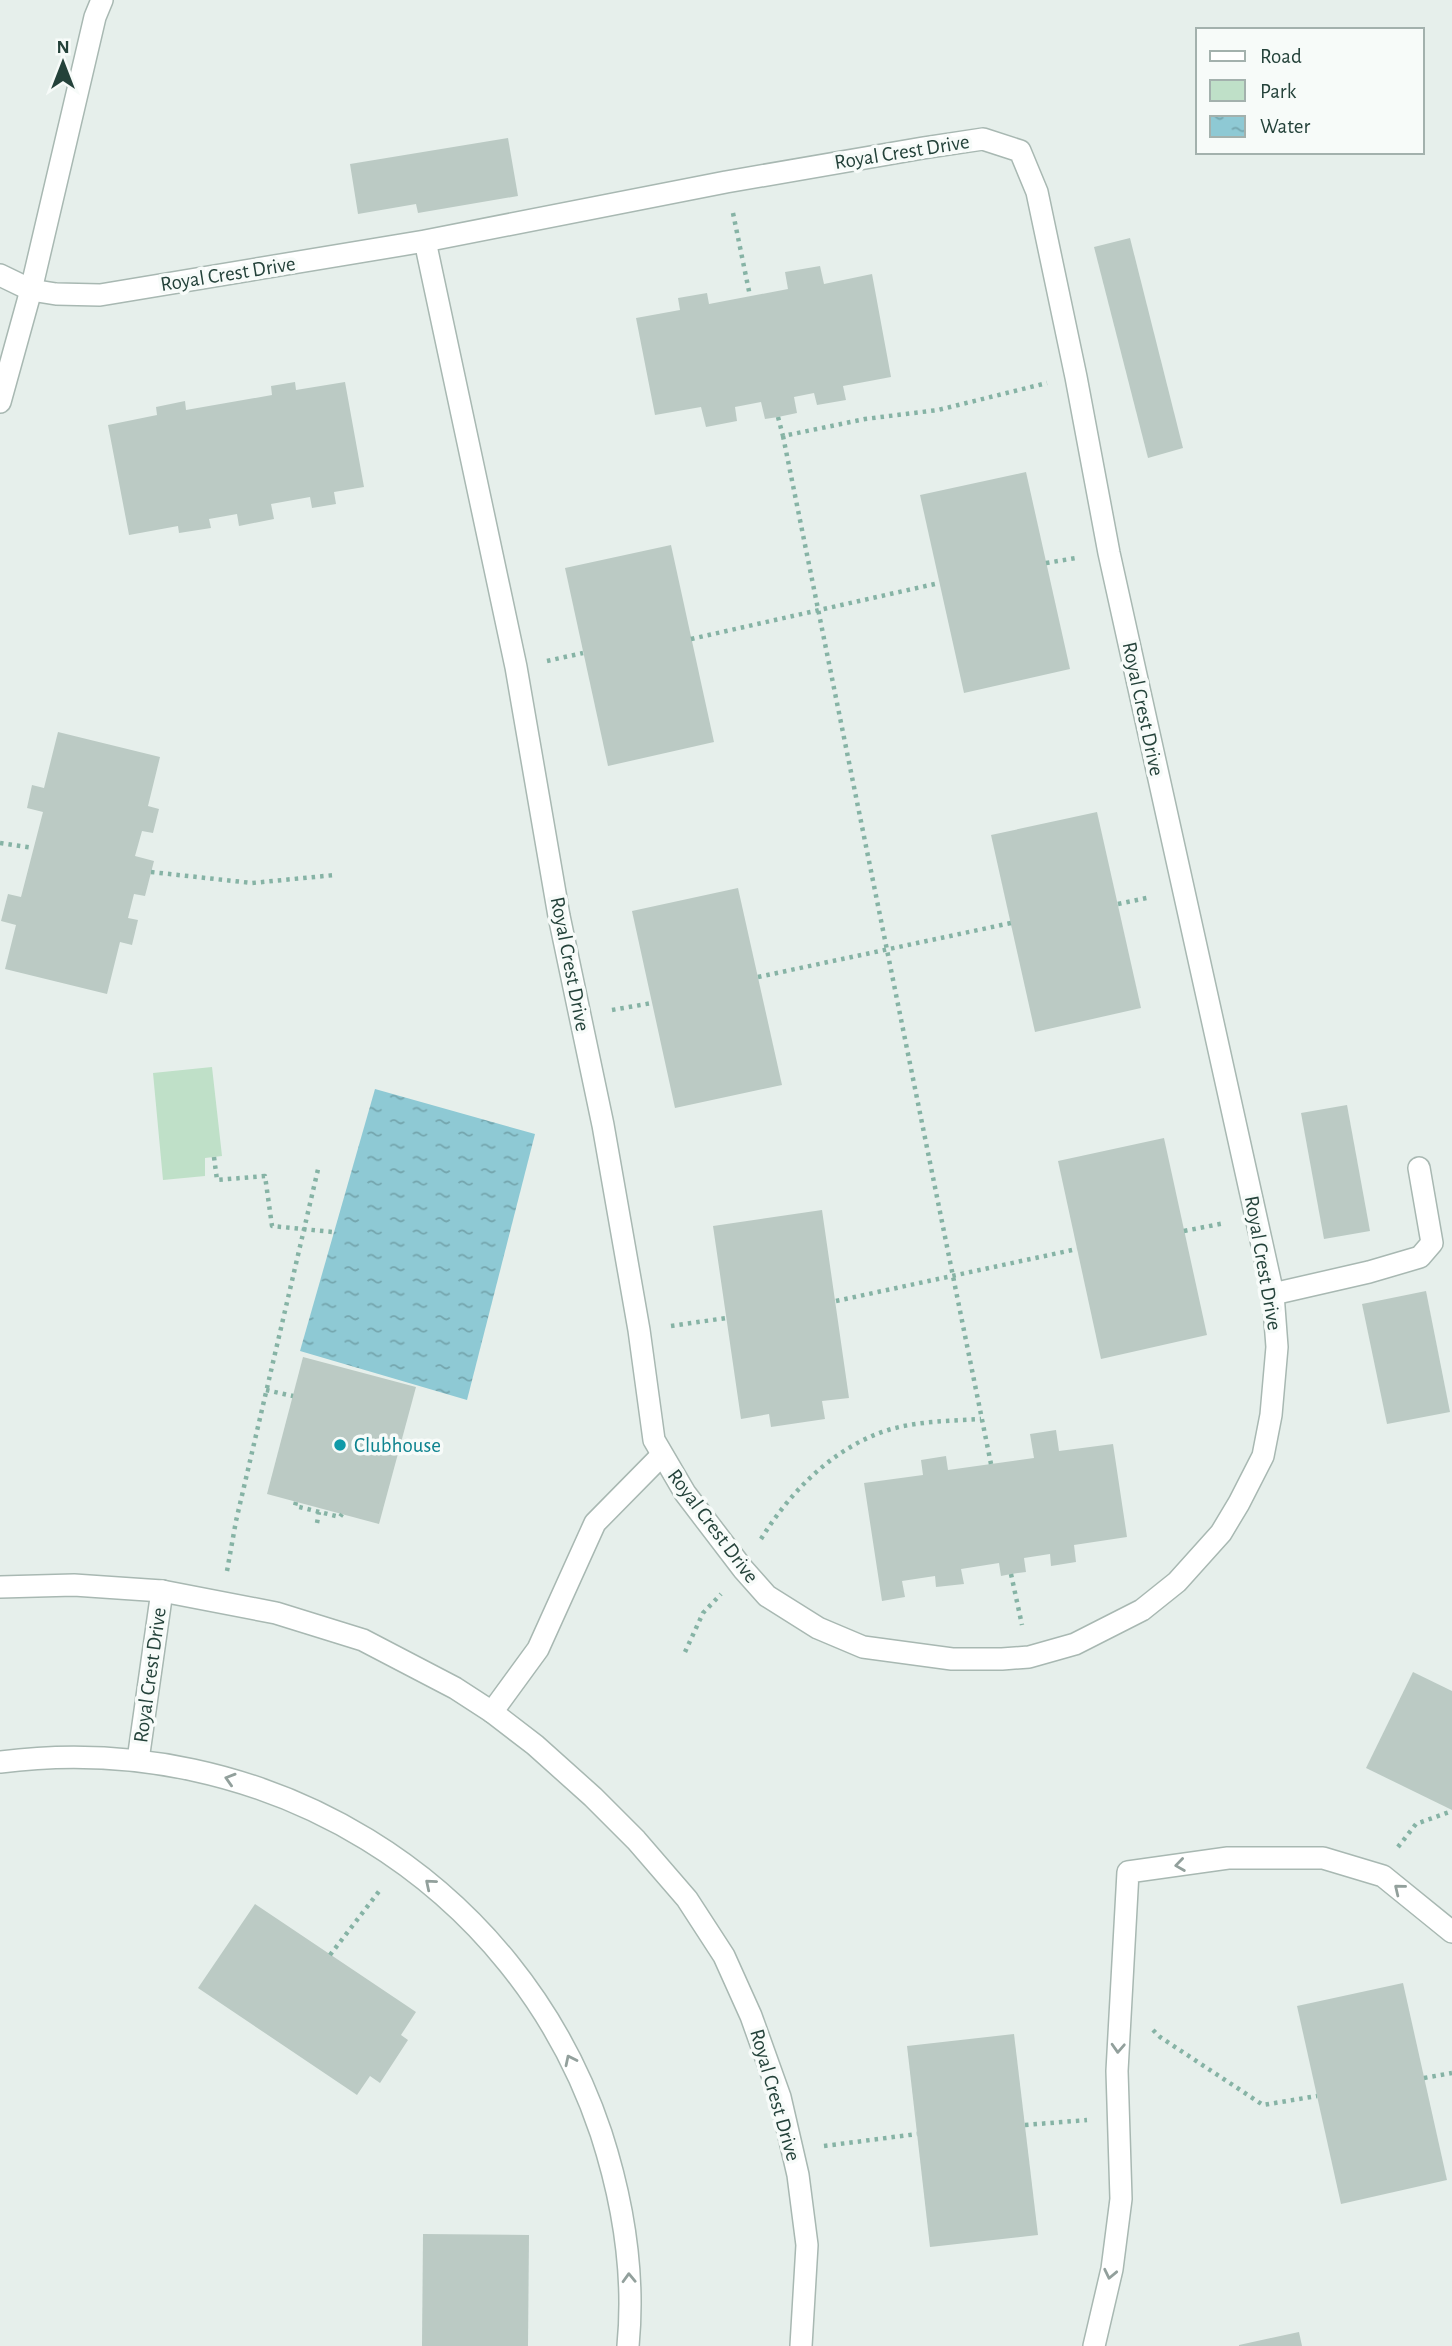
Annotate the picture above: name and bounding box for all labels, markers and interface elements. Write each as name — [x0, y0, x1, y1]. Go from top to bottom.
north arrow — [28, 28, 98, 98]
legend — [1196, 28, 1424, 154]
text: N — [56, 38, 70, 57]
text: Road — [1260, 46, 1302, 67]
text: Park — [1260, 81, 1297, 102]
text: Water — [1260, 116, 1310, 137]
street label: Royal Crest Drive — [833, 131, 971, 173]
street label: Royal Crest Drive — [159, 253, 297, 295]
street label: Royal Crest Drive — [1119, 640, 1167, 778]
street label: Royal Crest Drive — [547, 895, 593, 1033]
street label: Royal Crest Drive — [1241, 1194, 1285, 1332]
place label: Clubhouse — [354, 1435, 441, 1456]
marker: Clubhouse — [332, 1437, 348, 1453]
street label: Royal Crest Drive — [664, 1465, 762, 1587]
street label: Royal Crest Drive — [130, 1606, 170, 1744]
one-way arrow — [224, 1772, 236, 1787]
one-way arrow — [1174, 1857, 1185, 1872]
one-way arrow — [425, 1880, 438, 1892]
one-way arrow — [1395, 1885, 1408, 1897]
street label: Royal Crest Drive — [746, 2027, 804, 2163]
one-way arrow — [1111, 2042, 1126, 2053]
one-way arrow — [565, 2055, 579, 2067]
one-way arrow — [1104, 2268, 1119, 2280]
one-way arrow — [621, 2272, 636, 2283]

